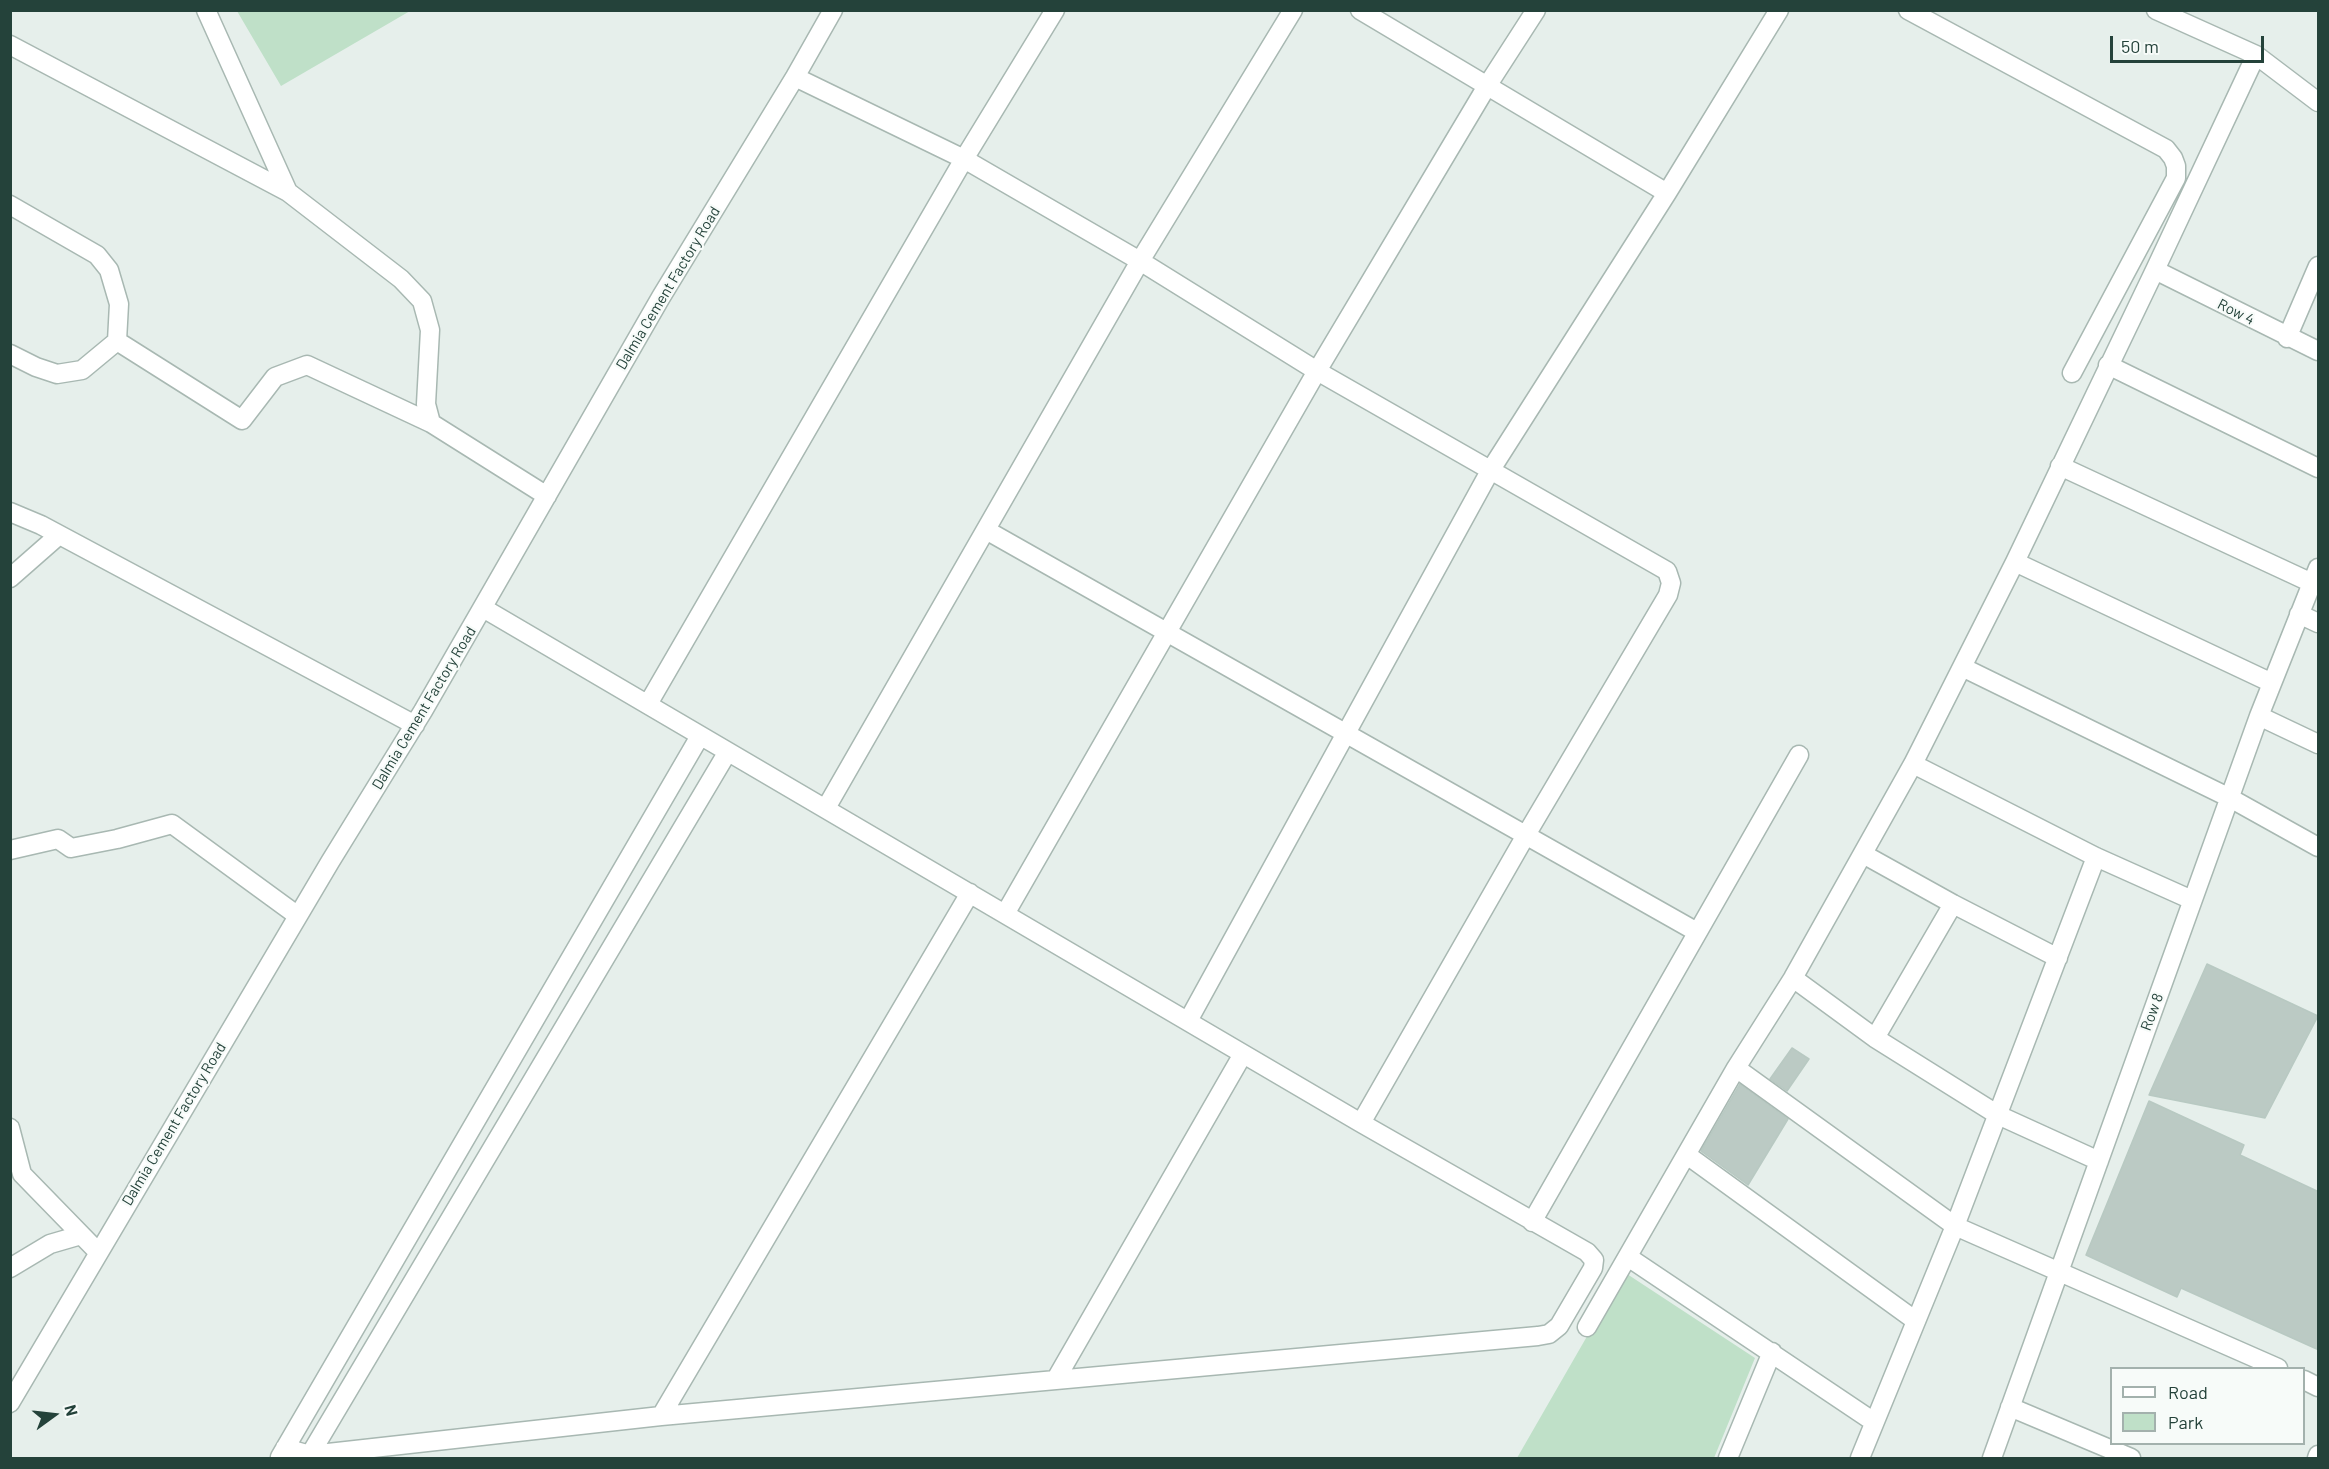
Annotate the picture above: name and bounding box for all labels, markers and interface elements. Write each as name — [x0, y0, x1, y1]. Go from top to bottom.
scale bar — [2113, 24, 2268, 62]
text: 50 m — [2121, 35, 2159, 57]
street label: Dalmia Cement Factory Road — [612, 203, 724, 373]
street label: Row 4 — [2214, 295, 2258, 329]
street label: Dalmia Cement Factory Road — [368, 623, 480, 793]
street label: Row 8 — [2137, 991, 2167, 1033]
street label: Dalmia Cement Factory Road — [118, 1039, 230, 1209]
legend — [2110, 1367, 2305, 1445]
text: Road — [2168, 1381, 2208, 1403]
north arrow — [24, 1385, 84, 1445]
text: N — [61, 1403, 82, 1418]
text: Park — [2168, 1411, 2203, 1433]

